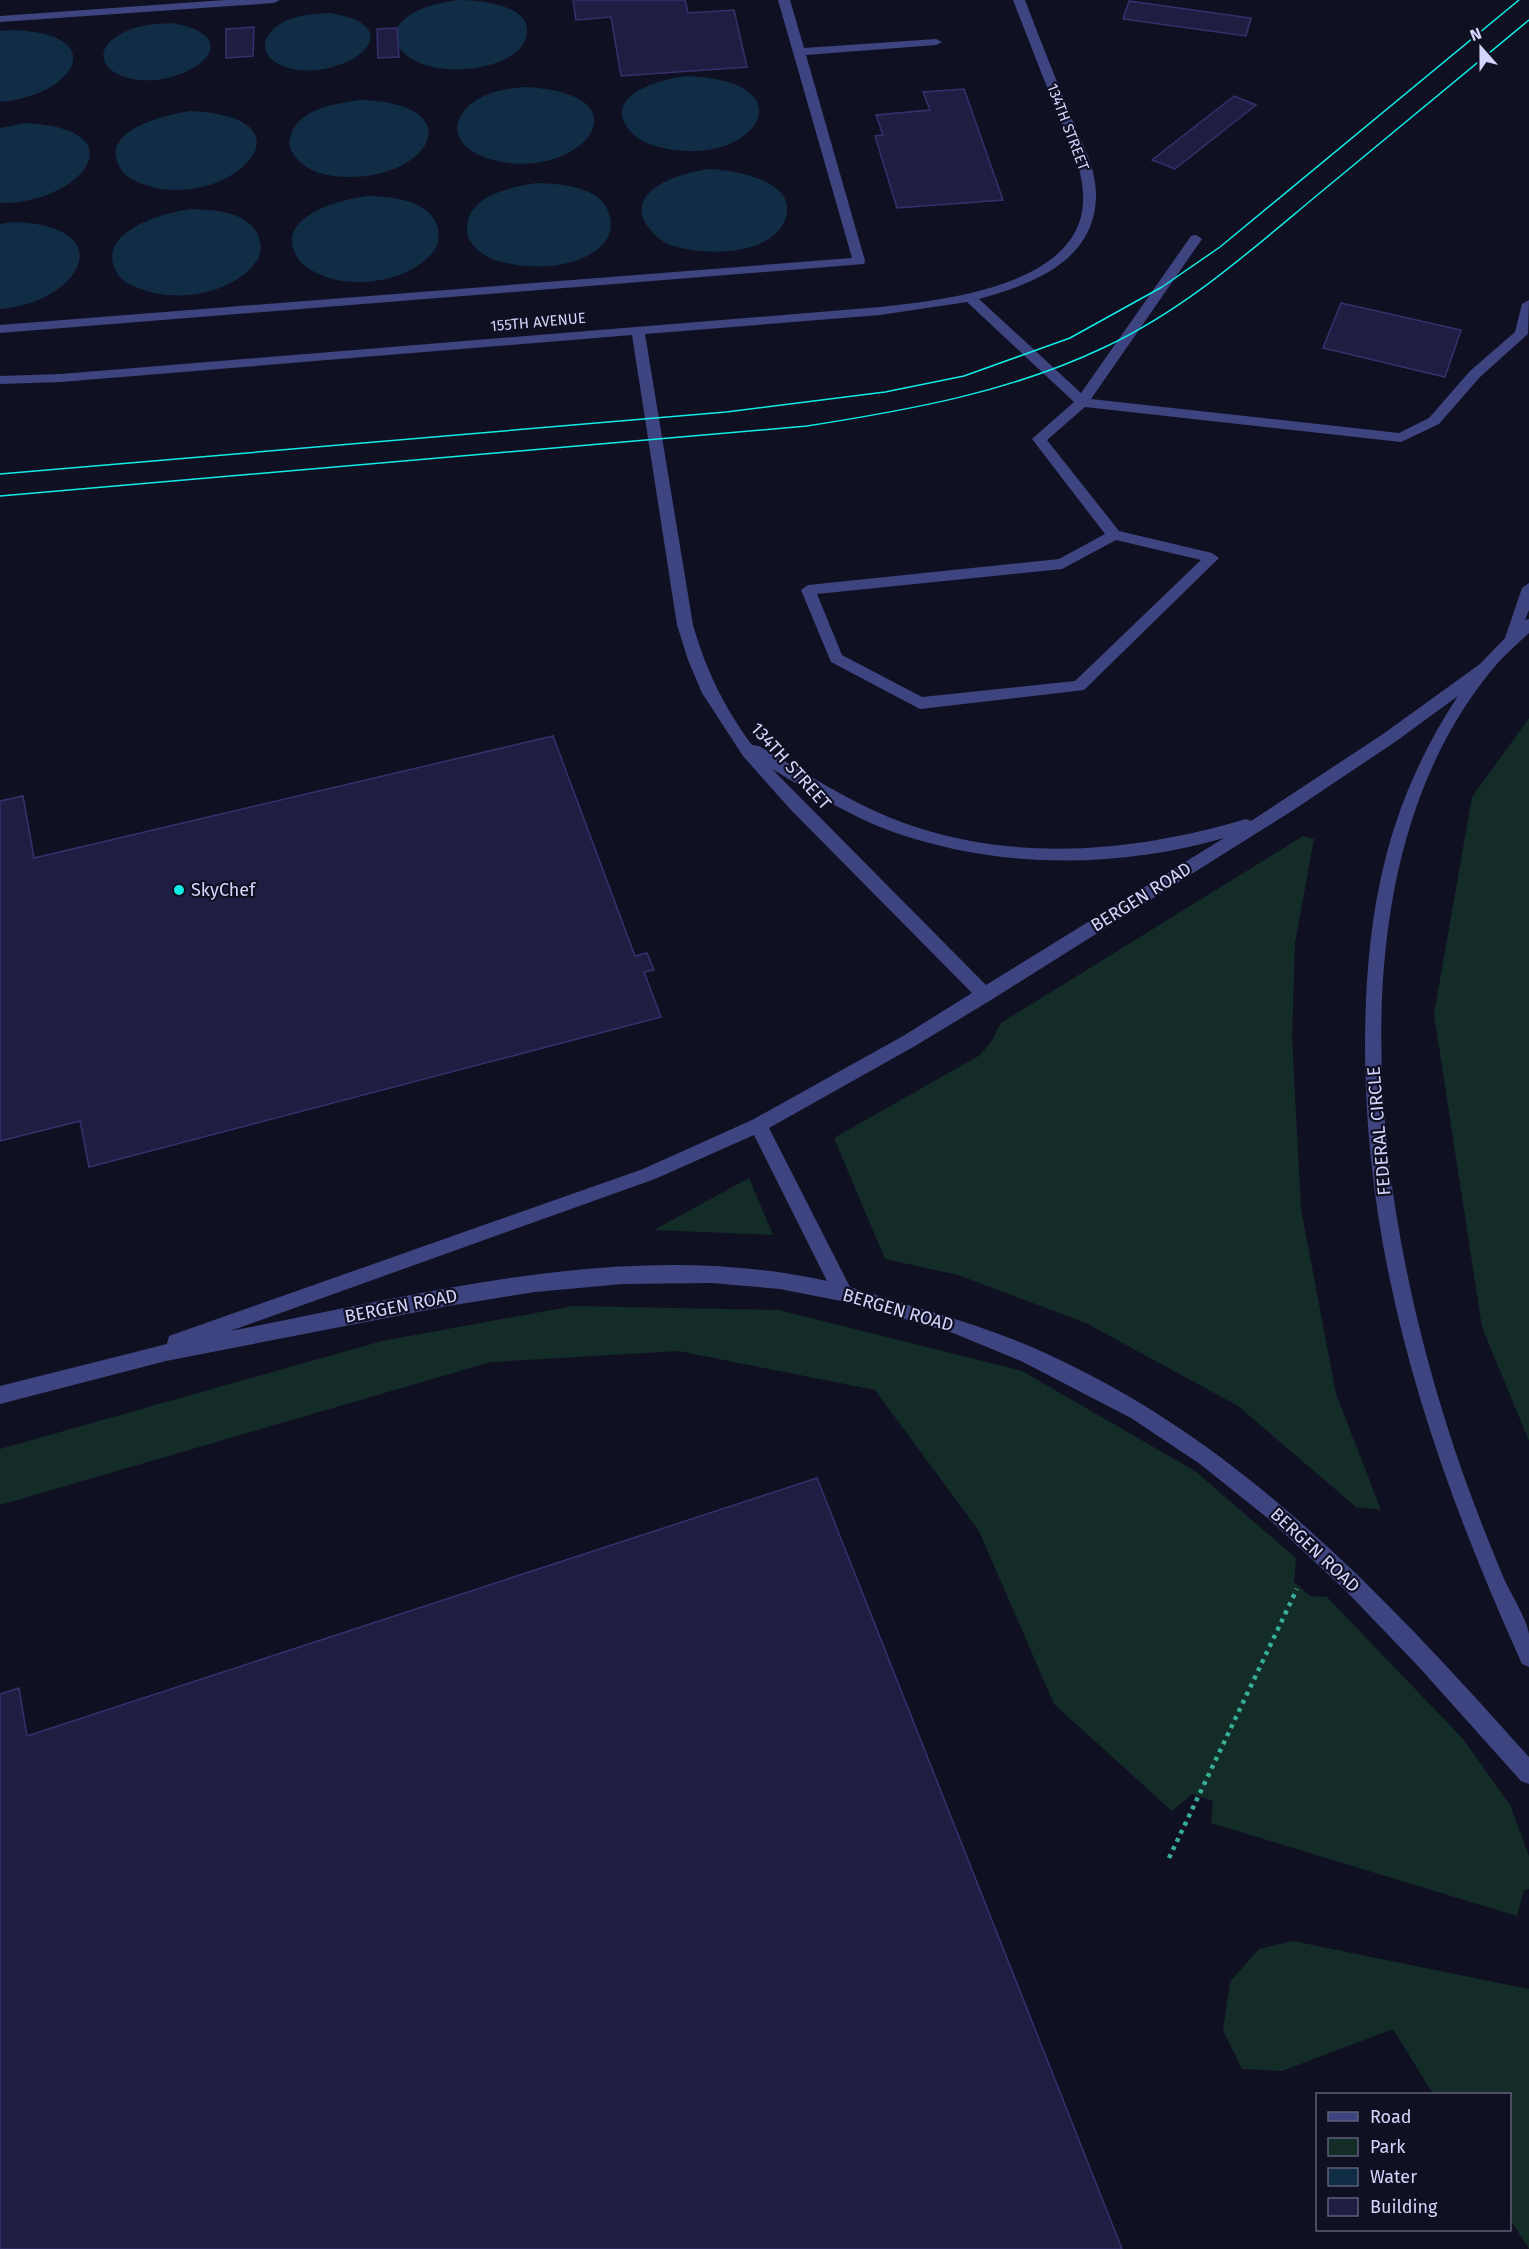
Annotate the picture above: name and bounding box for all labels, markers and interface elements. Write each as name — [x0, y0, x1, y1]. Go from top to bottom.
north arrow — [1451, 18, 1511, 78]
text: N — [1467, 24, 1484, 45]
street label: 134TH STREET — [1043, 81, 1093, 173]
street label: 155TH AVENUE — [490, 309, 586, 335]
street label: 134TH STREET — [746, 718, 836, 815]
street label: BERGEN ROAD — [1087, 857, 1195, 937]
place label: SkyChef — [191, 879, 257, 901]
marker: SkyChef — [172, 883, 186, 897]
street label: FEDERAL CIRCLE — [1362, 1066, 1396, 1196]
street label: BERGEN ROAD — [343, 1284, 459, 1328]
street label: BERGEN ROAD — [840, 1284, 956, 1336]
street label: BERGEN ROAD — [1266, 1503, 1364, 1597]
legend — [1316, 2093, 1511, 2231]
text: Road — [1370, 2106, 1412, 2128]
text: Park — [1370, 2136, 1406, 2158]
text: Water — [1370, 2166, 1417, 2188]
text: Building — [1370, 2196, 1438, 2218]

